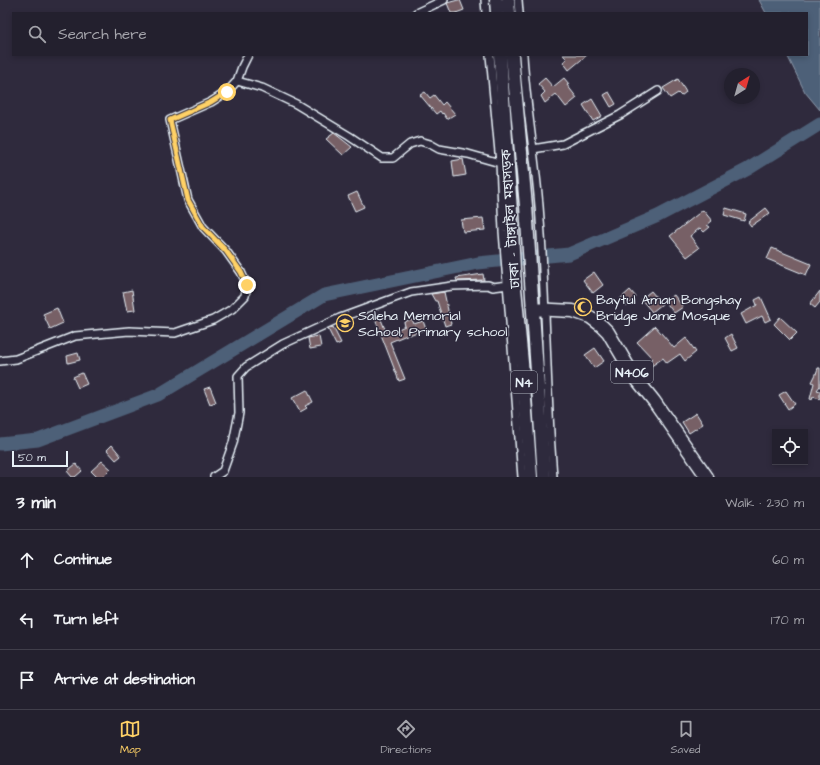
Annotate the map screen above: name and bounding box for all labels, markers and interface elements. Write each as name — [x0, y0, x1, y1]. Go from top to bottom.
search box — [12, 12, 808, 56]
icon: search — [26, 23, 48, 45]
text: Search here — [58, 24, 147, 45]
north arrow — [724, 68, 760, 104]
route start — [218, 83, 236, 101]
street label: ঢাকা - টাঙ্গাইল মহাসড়ক — [496, 148, 526, 290]
route end — [238, 276, 256, 294]
place label: Baytul Aman Bongshay Bridge Jame Mosque — [596, 290, 742, 326]
mosque icon: Baytul Aman Bongshay Bridge Jame Mosque — [573, 297, 593, 317]
place label: Saleha Memorial School, Primary school — [358, 306, 507, 342]
school or university icon: Saleha Memorial School, Primary school — [335, 313, 355, 333]
road number: N406 — [611, 361, 653, 383]
road number: N4 — [511, 371, 537, 393]
map controls — [772, 429, 808, 465]
button: locate — [772, 429, 808, 465]
scale bar — [12, 449, 68, 468]
text: 50 m — [18, 450, 46, 465]
text: 3 min — [16, 491, 56, 515]
text: Walk · 230 m — [725, 494, 804, 512]
icon: ahead — [16, 549, 38, 571]
text: Continue — [54, 549, 112, 570]
text: 60 m — [772, 551, 804, 569]
icon: left — [16, 609, 38, 631]
text: Turn left — [54, 609, 118, 630]
text: 170 m — [771, 611, 804, 629]
icon: arrive — [16, 669, 38, 691]
text: Arrive at destination — [54, 669, 195, 690]
tab: Map — [119, 718, 141, 757]
tab: Directions — [380, 718, 432, 757]
tab: Saved — [671, 718, 701, 757]

